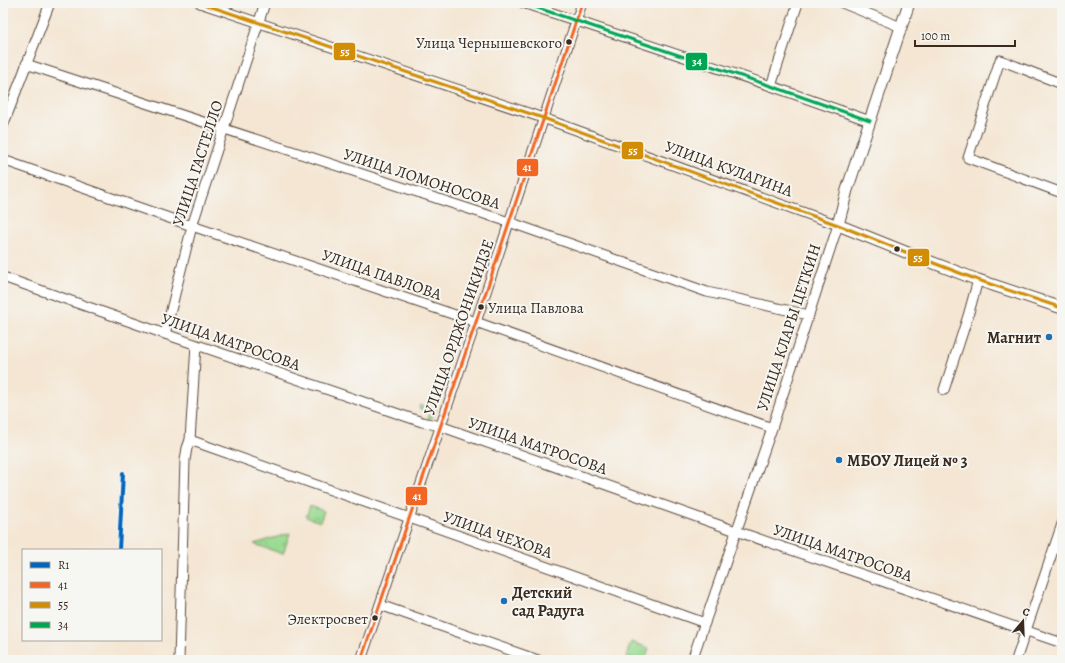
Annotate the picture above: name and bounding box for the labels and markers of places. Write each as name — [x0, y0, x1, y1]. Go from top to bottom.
place label: Улица Чернышевского — [416, 33, 562, 53]
marker: Улица Чернышевского — [564, 37, 574, 47]
unlabelled marker — [892, 244, 902, 254]
place label: Улица Павлова — [488, 298, 584, 318]
marker: Улица Павлова — [476, 302, 486, 312]
place label: Магнит — [987, 327, 1042, 349]
marker: Магнит — [1044, 332, 1054, 342]
place label: МБОУ Лицей № 3 — [847, 450, 968, 472]
marker: МБОУ Лицей № 3 — [834, 455, 844, 465]
place label: Детский сад Радуга — [512, 582, 585, 622]
marker: Детский сад Радуга — [499, 596, 509, 606]
place label: Электросвет — [287, 609, 368, 629]
marker: Электросвет — [370, 613, 380, 623]

